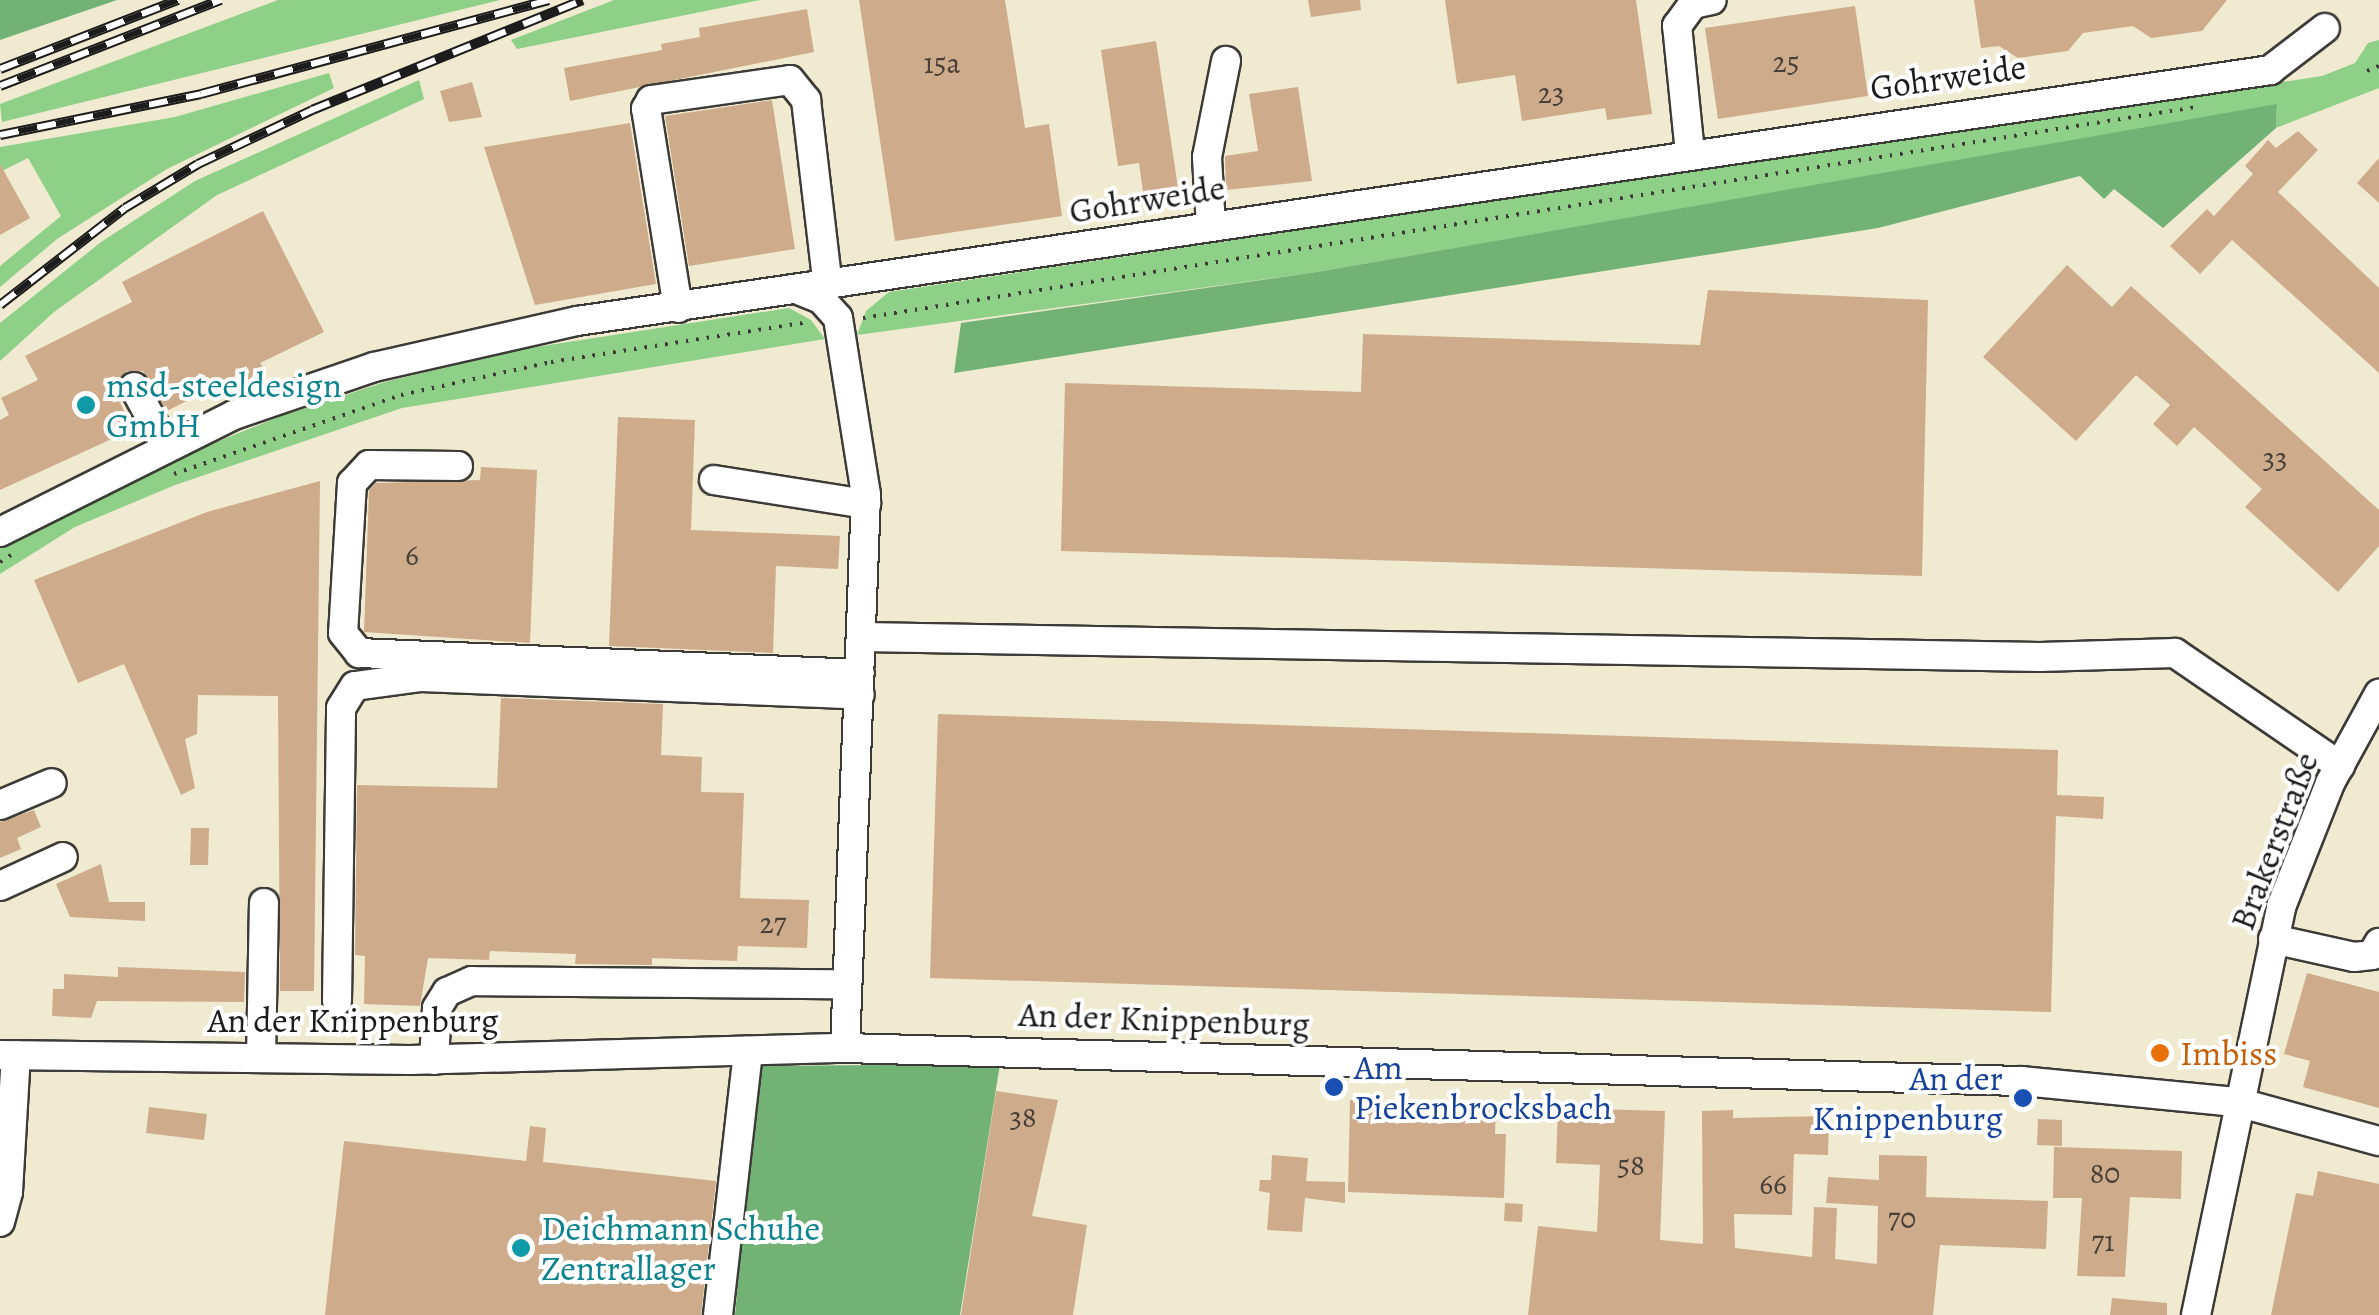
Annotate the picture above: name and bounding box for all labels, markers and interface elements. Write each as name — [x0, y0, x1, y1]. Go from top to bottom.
house number: 25 — [1772, 44, 1800, 80]
house number: 15a — [923, 45, 961, 81]
street label: Gohrweide — [1867, 45, 2029, 109]
house number: 23 — [1538, 75, 1564, 111]
street label: Gohrweide — [1066, 166, 1228, 232]
place label: msd-steeldesign GmbH — [106, 364, 342, 446]
marker: msd-steeldesign GmbH — [75, 394, 97, 416]
house number: 33 — [2263, 440, 2287, 476]
house number: 6 — [405, 537, 419, 573]
street label: Brakerstraße — [2221, 746, 2327, 936]
house number: 27 — [760, 905, 786, 941]
street label: An der Knippenburg — [1018, 993, 1310, 1045]
street label: An der Knippenburg — [207, 999, 499, 1041]
place label: Imbiss — [2180, 1032, 2277, 1074]
marker: Imbiss — [2149, 1042, 2171, 1064]
place label: Am Piekenbrocksbach — [1354, 1046, 1612, 1128]
place label: An der Knippenburg — [1812, 1057, 2003, 1139]
marker: Am Piekenbrocksbach — [1323, 1076, 1345, 1098]
marker: An der Knippenburg — [2012, 1087, 2034, 1109]
house number: 38 — [1009, 1099, 1037, 1135]
house number: 58 — [1617, 1147, 1645, 1183]
house number: 80 — [2090, 1155, 2120, 1191]
house number: 66 — [1759, 1166, 1787, 1202]
house number: 70 — [1888, 1200, 1916, 1236]
place label: Deichmann Schuhe Zentrallager — [541, 1207, 820, 1289]
house number: 71 — [2092, 1223, 2114, 1259]
marker: Deichmann Schuhe Zentrallager — [510, 1237, 532, 1259]

